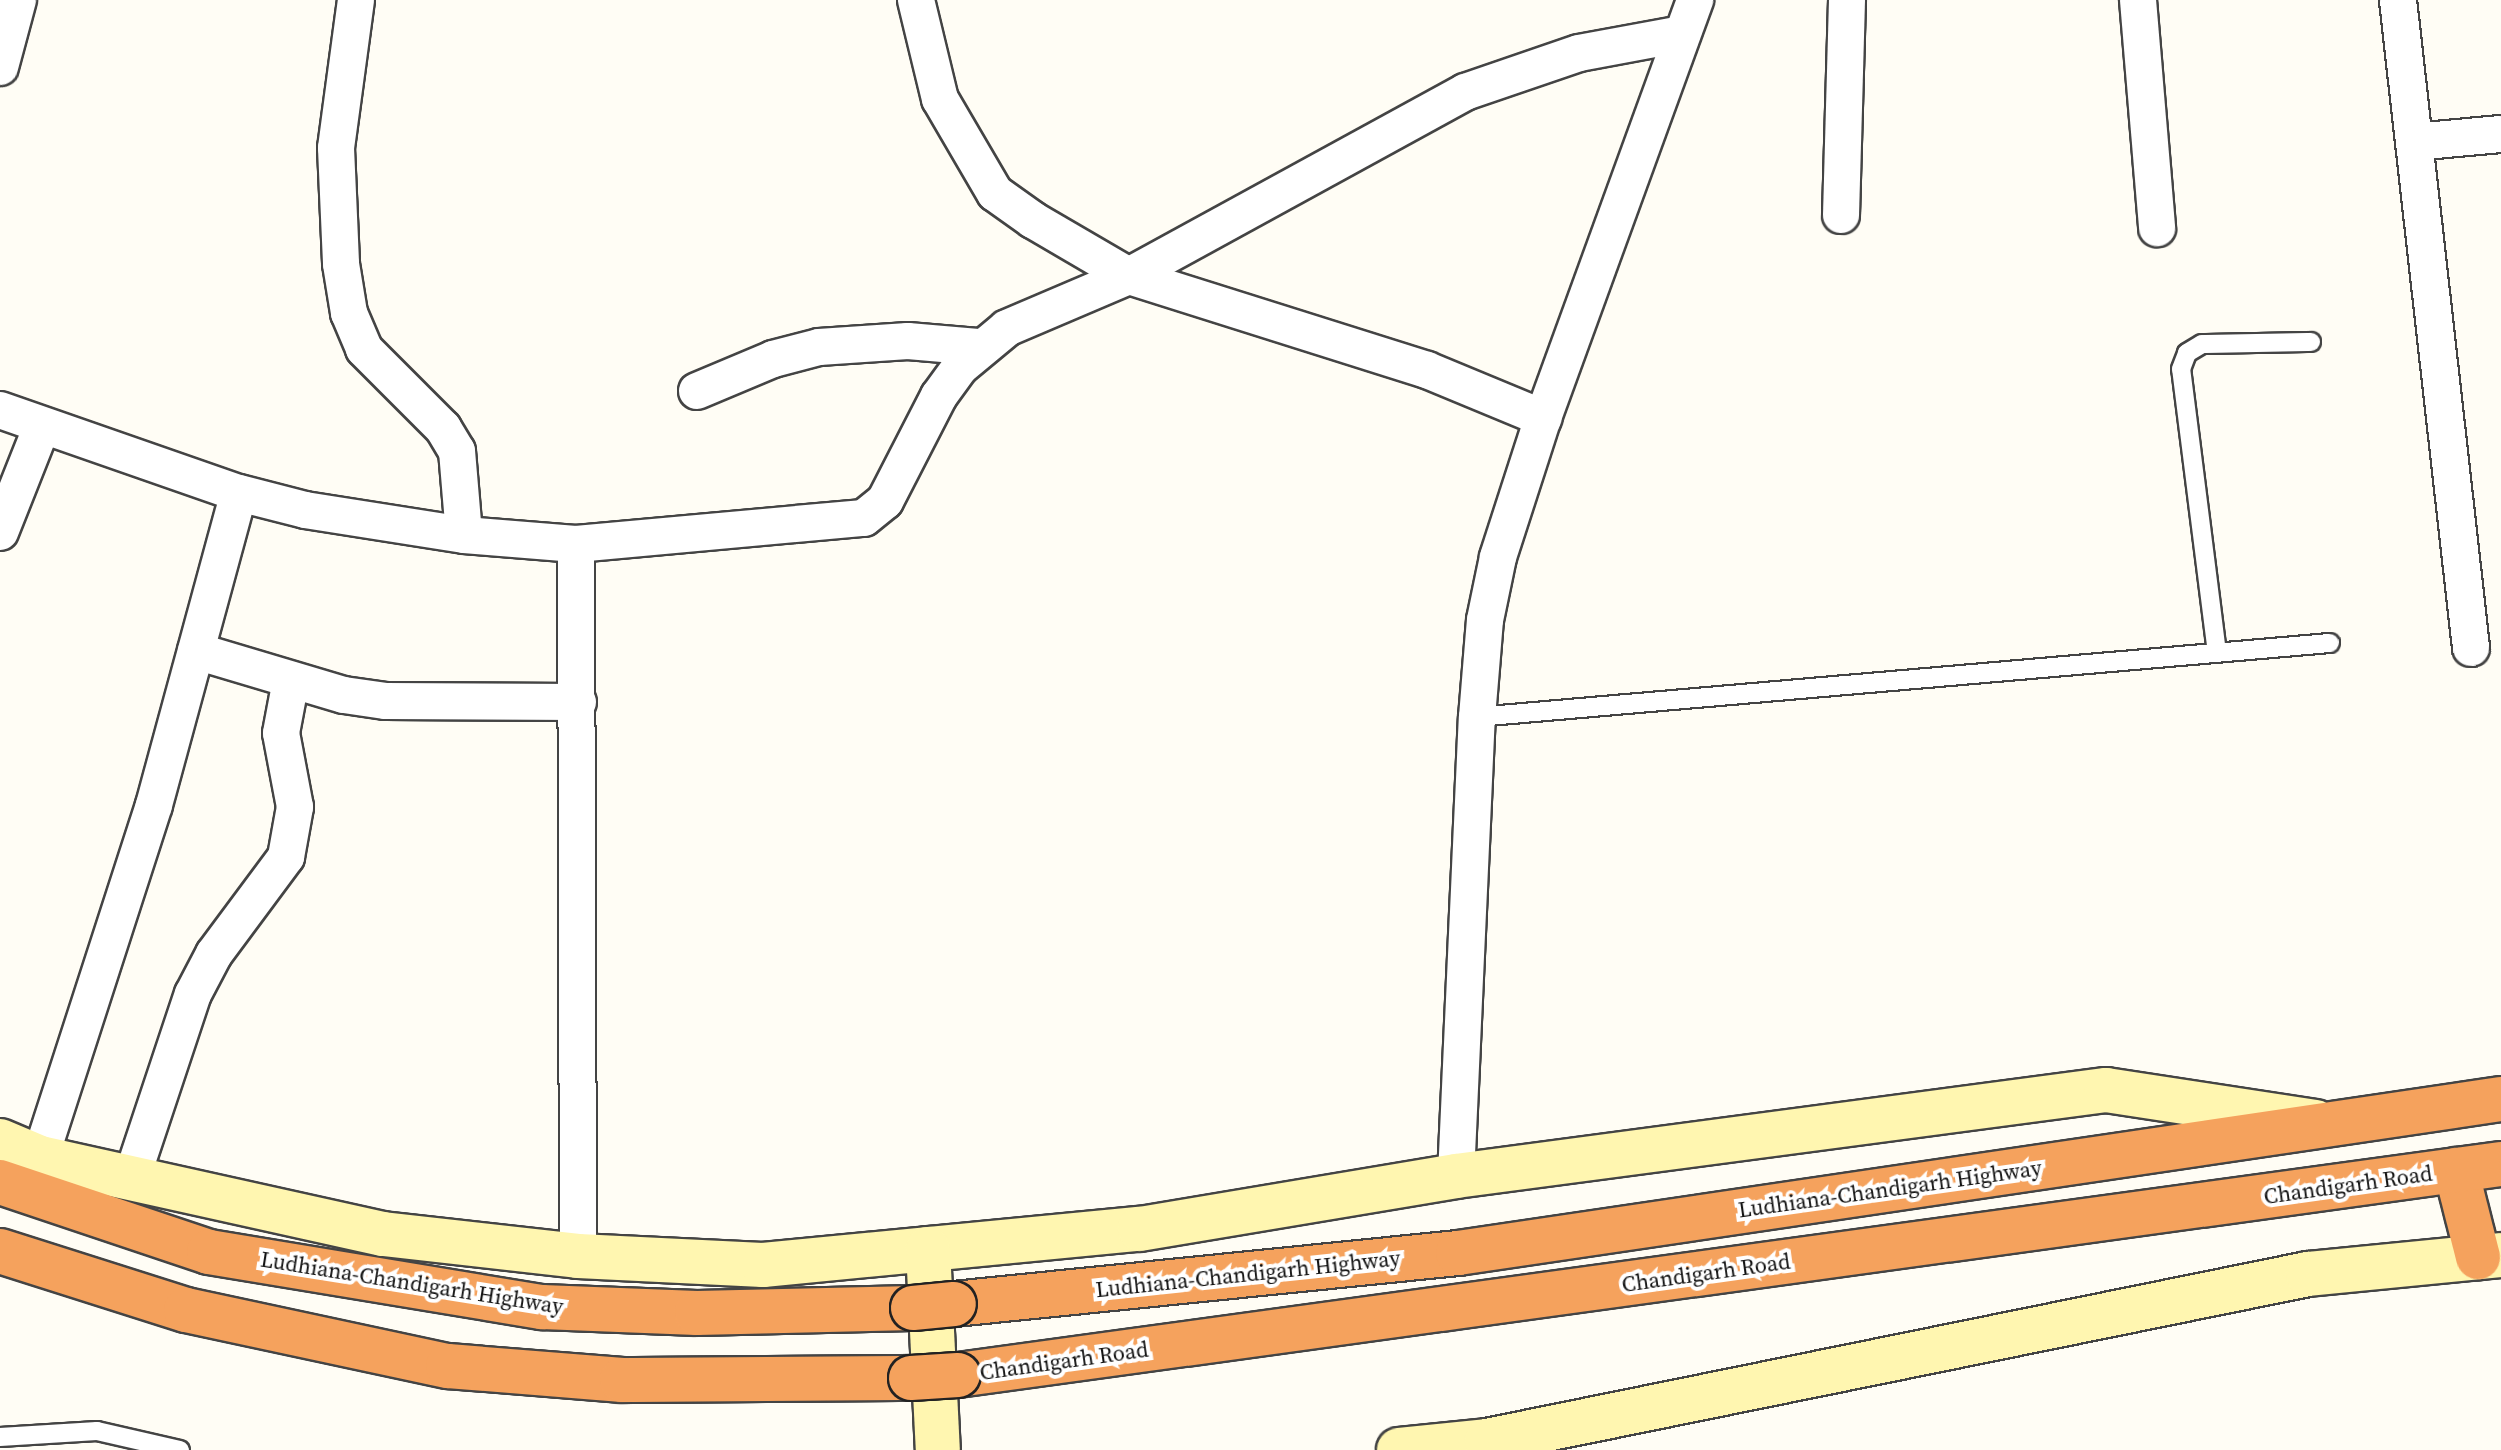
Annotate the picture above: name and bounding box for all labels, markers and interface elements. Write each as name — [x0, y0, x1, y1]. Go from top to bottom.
street label: Ludhiana-Chandigarh Highway — [1737, 1155, 2043, 1223]
street label: Chandigarh Road — [2262, 1160, 2434, 1210]
street label: Ludhiana-Chandigarh Highway — [1094, 1245, 1402, 1303]
street label: Ludhiana-Chandigarh Highway — [259, 1246, 565, 1320]
street label: Chandigarh Road — [1620, 1248, 1792, 1298]
street label: Chandigarh Road — [978, 1336, 1150, 1386]

